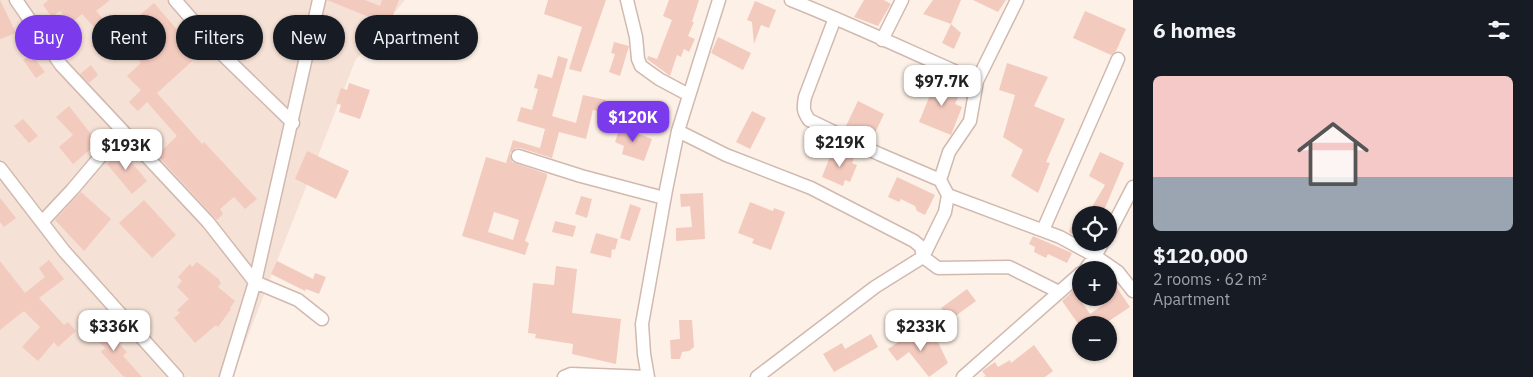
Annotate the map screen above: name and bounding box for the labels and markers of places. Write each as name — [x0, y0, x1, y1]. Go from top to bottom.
pin: $97.7K — [901, 64, 983, 107]
pin: $120K — [598, 100, 668, 143]
pin: $219K — [805, 126, 875, 168]
pin: $193K — [91, 128, 161, 171]
pin: $336K — [79, 310, 149, 352]
pin: $233K — [886, 310, 956, 352]

